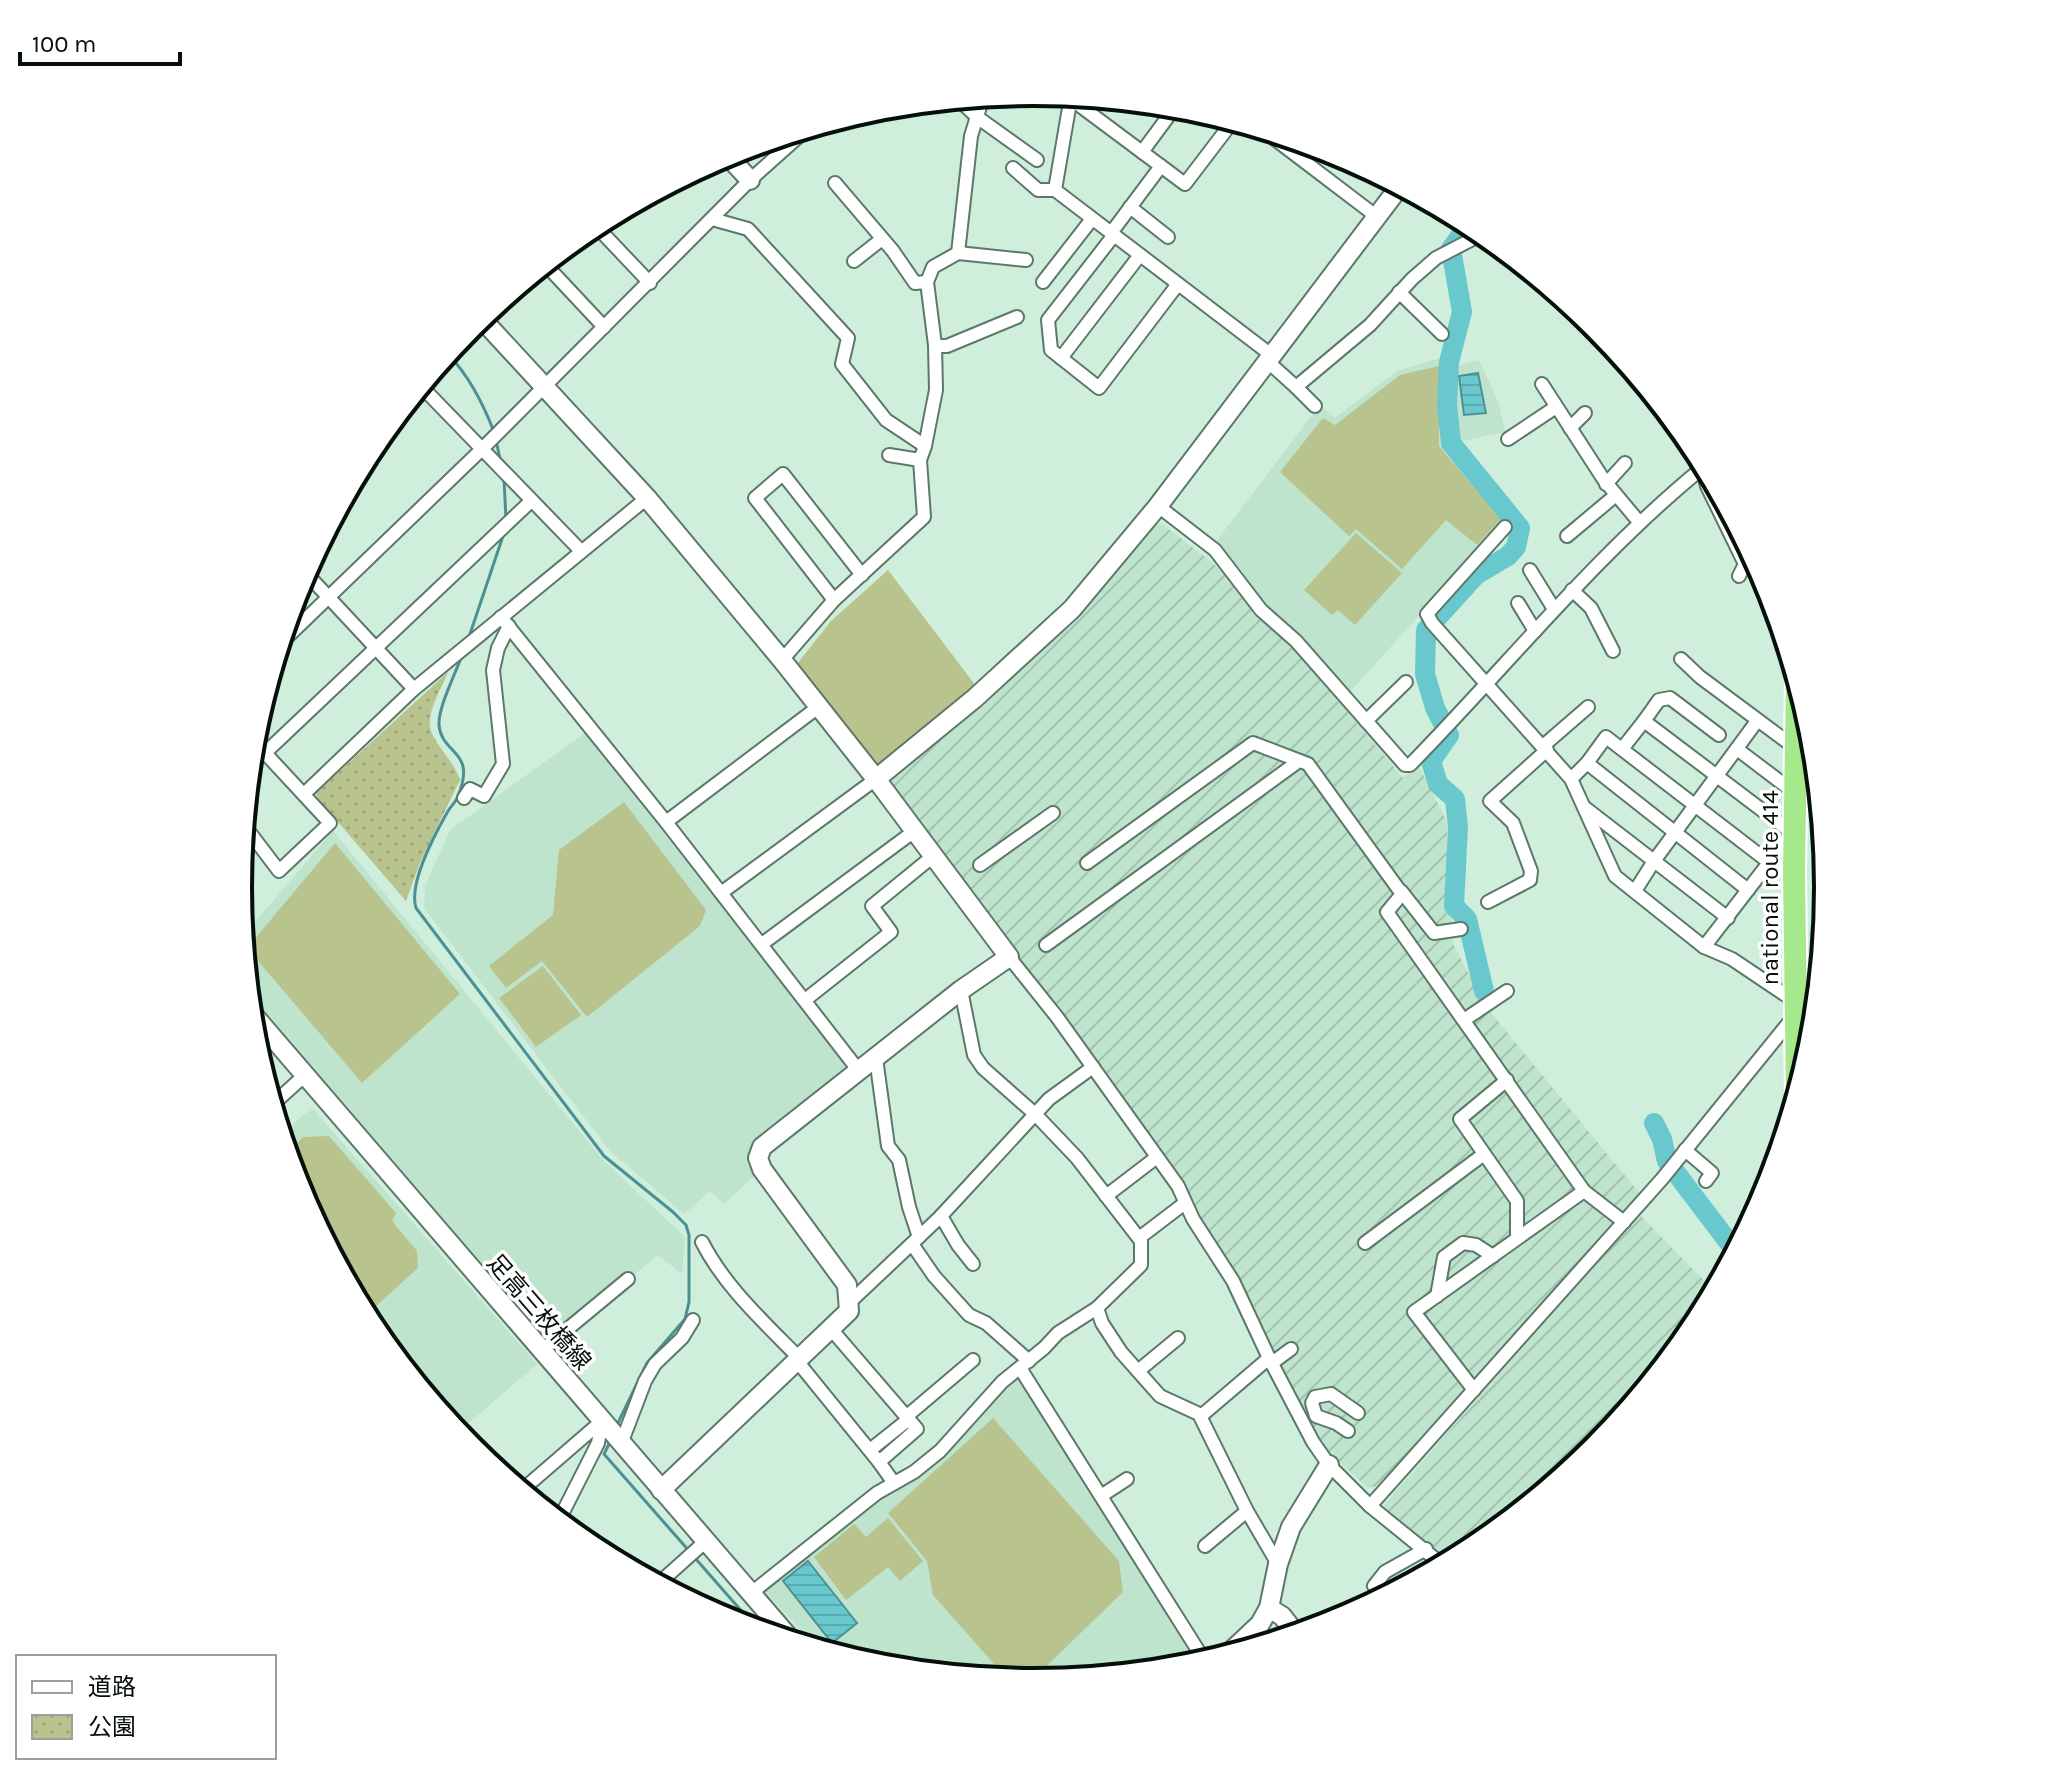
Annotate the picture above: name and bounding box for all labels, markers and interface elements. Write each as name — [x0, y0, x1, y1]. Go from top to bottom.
scale bar — [20, 16, 180, 66]
text: 100 m — [32, 30, 97, 58]
street label: national route 414 — [1756, 790, 1784, 986]
street label: 足高三枚橋線 — [481, 1248, 597, 1376]
legend — [16, 1655, 276, 1759]
text: 道路 — [88, 1673, 136, 1701]
text: 公園 — [88, 1713, 136, 1741]

